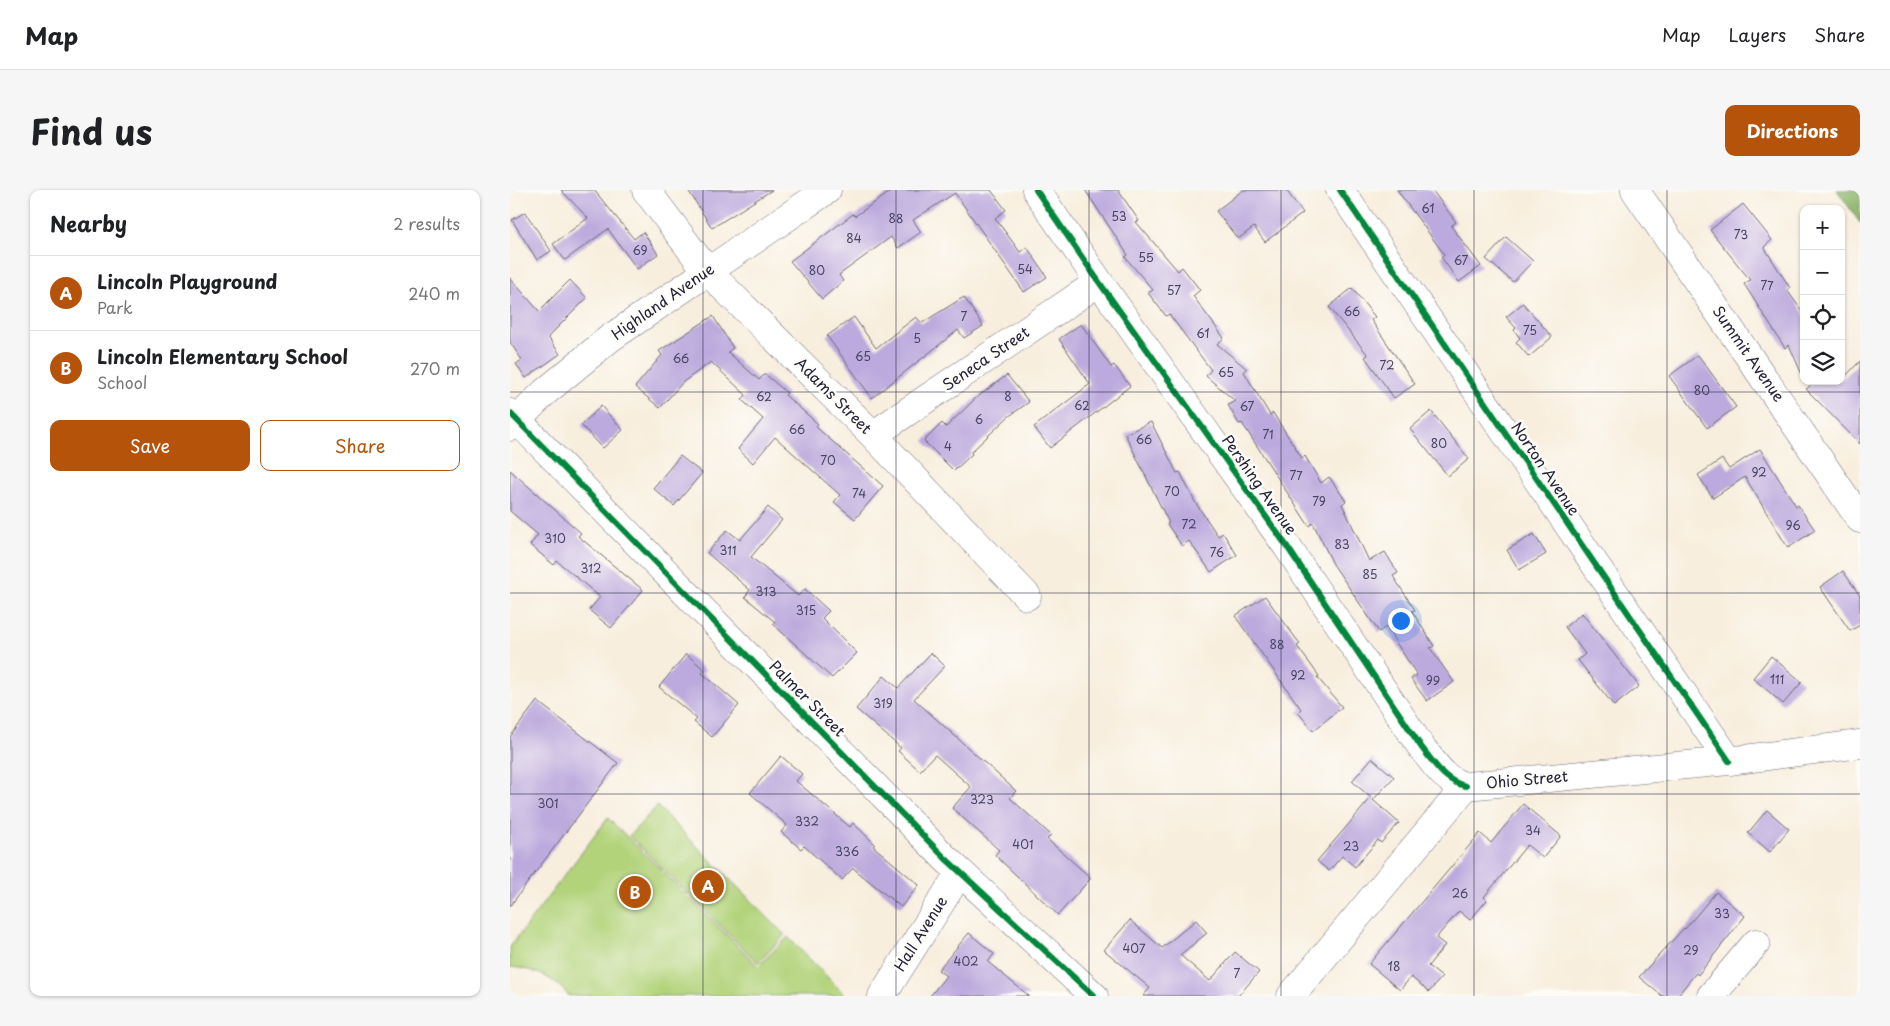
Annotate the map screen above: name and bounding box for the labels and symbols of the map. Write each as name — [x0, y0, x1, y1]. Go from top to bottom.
house number: 61 — [1421, 199, 1435, 217]
house number: 53 — [1111, 207, 1127, 225]
house number: 88 — [889, 209, 903, 227]
house number: 73 — [1734, 225, 1748, 243]
house number: 84 — [846, 229, 862, 247]
house number: 69 — [632, 241, 648, 259]
house number: 55 — [1138, 248, 1154, 266]
house number: 67 — [1454, 251, 1469, 269]
street label: Highland Avenue — [606, 257, 718, 345]
house number: 54 — [1017, 260, 1033, 278]
house number: 80 — [809, 261, 825, 279]
house number: 77 — [1760, 276, 1774, 294]
house number: 57 — [1167, 281, 1181, 299]
street label: Summit Avenue — [1708, 301, 1791, 406]
house number: 66 — [1344, 302, 1360, 320]
house number: 7 — [961, 307, 968, 325]
street label: Seneca Street — [937, 320, 1033, 396]
house number: 75 — [1523, 321, 1537, 339]
house number: 61 — [1196, 324, 1210, 342]
house number: 5 — [913, 329, 921, 347]
house number: 65 — [855, 347, 871, 365]
house number: 66 — [673, 349, 689, 367]
street label: Adams Street — [790, 351, 878, 439]
house number: 72 — [1379, 356, 1395, 374]
house number: 65 — [1218, 363, 1234, 381]
house number: 80 — [1694, 381, 1710, 399]
house number: 62 — [756, 387, 772, 405]
house number: 8 — [1004, 387, 1012, 405]
house number: 62 — [1074, 396, 1090, 414]
house number: 67 — [1240, 397, 1255, 415]
house number: 6 — [975, 410, 983, 428]
street label: Norton Avenue — [1506, 417, 1586, 520]
house number: 66 — [789, 420, 805, 438]
house number: 71 — [1262, 425, 1274, 443]
street label: Pershing Avenue — [1217, 429, 1303, 539]
house number: 66 — [1136, 430, 1152, 448]
house number: 80 — [1431, 434, 1447, 452]
house number: 4 — [944, 437, 952, 455]
house number: 70 — [820, 451, 836, 469]
house number: 92 — [1751, 463, 1767, 481]
house number: 77 — [1289, 466, 1303, 484]
house number: 70 — [1164, 482, 1180, 500]
house number: 74 — [852, 484, 866, 502]
house number: 79 — [1312, 492, 1326, 510]
house number: 72 — [1181, 515, 1197, 533]
house number: 96 — [1785, 516, 1801, 534]
house number: 310 — [544, 529, 566, 547]
house number: 83 — [1334, 535, 1350, 553]
house number: 311 — [719, 541, 737, 559]
house number: 76 — [1210, 543, 1224, 561]
house number: 312 — [580, 559, 602, 577]
house number: 85 — [1363, 565, 1377, 583]
house number: 313 — [756, 582, 776, 600]
house number: 315 — [796, 601, 816, 619]
your location — [1388, 608, 1414, 634]
house number: 88 — [1270, 635, 1284, 653]
street label: Palmer Street — [765, 655, 851, 741]
house number: 92 — [1290, 666, 1306, 684]
house number: 111 — [1770, 670, 1784, 688]
house number: 99 — [1426, 671, 1440, 689]
house number: 319 — [873, 694, 893, 712]
street label: Ohio Street — [1485, 763, 1569, 794]
house number: 323 — [970, 790, 994, 808]
house number: 301 — [537, 794, 559, 812]
house number: 332 — [795, 812, 819, 830]
house number: 34 — [1525, 821, 1541, 839]
house number: 401 — [1012, 835, 1034, 853]
house number: 23 — [1343, 837, 1359, 855]
house number: 336 — [835, 842, 859, 860]
pin: A — [692, 867, 724, 905]
pin: B — [619, 873, 651, 911]
house number: 26 — [1452, 884, 1468, 902]
street label: Hall Avenue — [887, 891, 952, 975]
house number: 33 — [1714, 904, 1730, 922]
house number: 407 — [1122, 939, 1146, 957]
house number: 29 — [1683, 941, 1699, 959]
house number: 402 — [954, 952, 978, 970]
house number: 18 — [1388, 957, 1400, 975]
house number: 7 — [1234, 964, 1241, 982]

